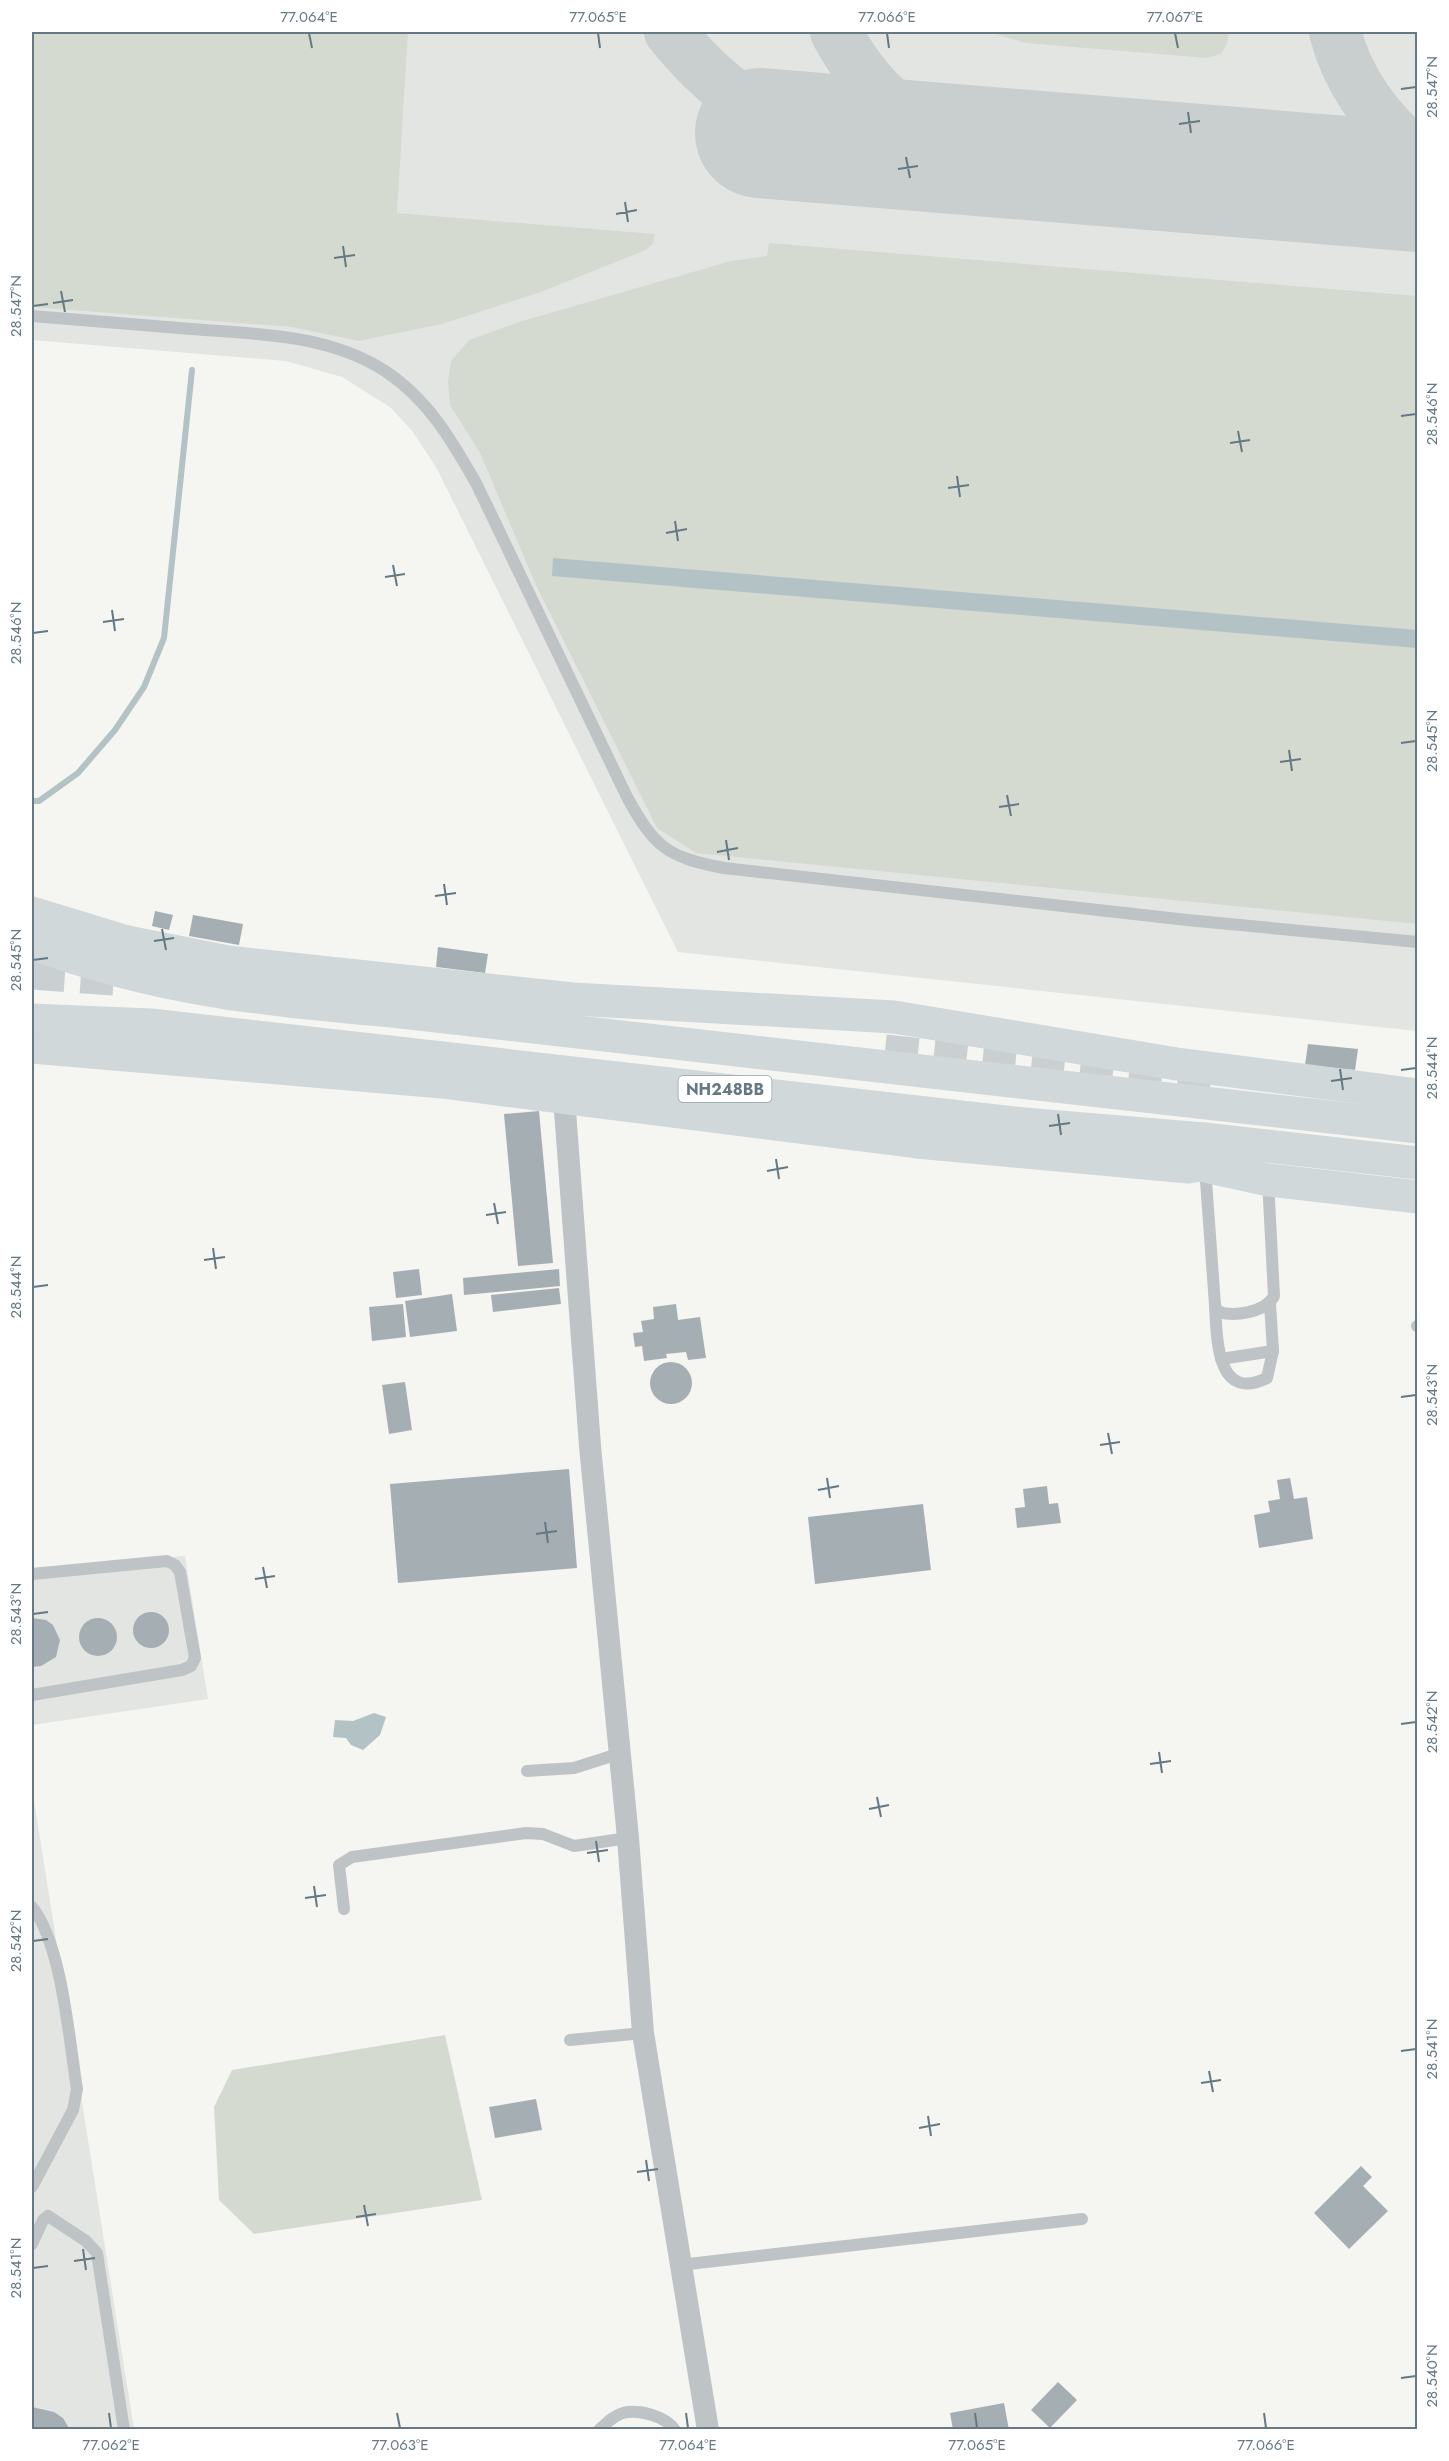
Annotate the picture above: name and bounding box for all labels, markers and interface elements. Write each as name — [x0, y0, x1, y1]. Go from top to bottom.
text: 77.064°E — [280, 6, 338, 28]
text: 77.065°E — [569, 6, 627, 28]
text: 77.066°E — [858, 6, 916, 28]
text: 77.067°E — [1147, 6, 1203, 28]
text: 28.547°N — [1421, 56, 1443, 118]
text: 28.547°N — [5, 275, 27, 337]
text: 28.546°N — [1421, 383, 1443, 445]
text: 28.546°N — [5, 602, 27, 664]
text: 28.545°N — [1421, 710, 1443, 772]
text: 28.545°N — [5, 929, 27, 991]
text: 28.544°N — [1421, 1037, 1443, 1099]
road number: NH248BB — [678, 1076, 771, 1102]
text: 28.544°N — [5, 1256, 27, 1318]
text: 28.543°N — [1421, 1364, 1443, 1426]
text: 28.543°N — [5, 1583, 27, 1645]
text: 28.542°N — [1421, 1691, 1443, 1753]
text: 28.542°N — [5, 1910, 27, 1972]
text: 28.541°N — [1421, 2019, 1443, 2079]
text: 28.541°N — [5, 2238, 27, 2298]
text: 28.540°N — [1421, 2344, 1443, 2408]
text: 77.062°E — [82, 2434, 140, 2456]
text: 77.063°E — [371, 2434, 429, 2456]
text: 77.064°E — [659, 2434, 717, 2456]
text: 77.065°E — [948, 2434, 1006, 2456]
text: 77.066°E — [1237, 2434, 1295, 2456]

